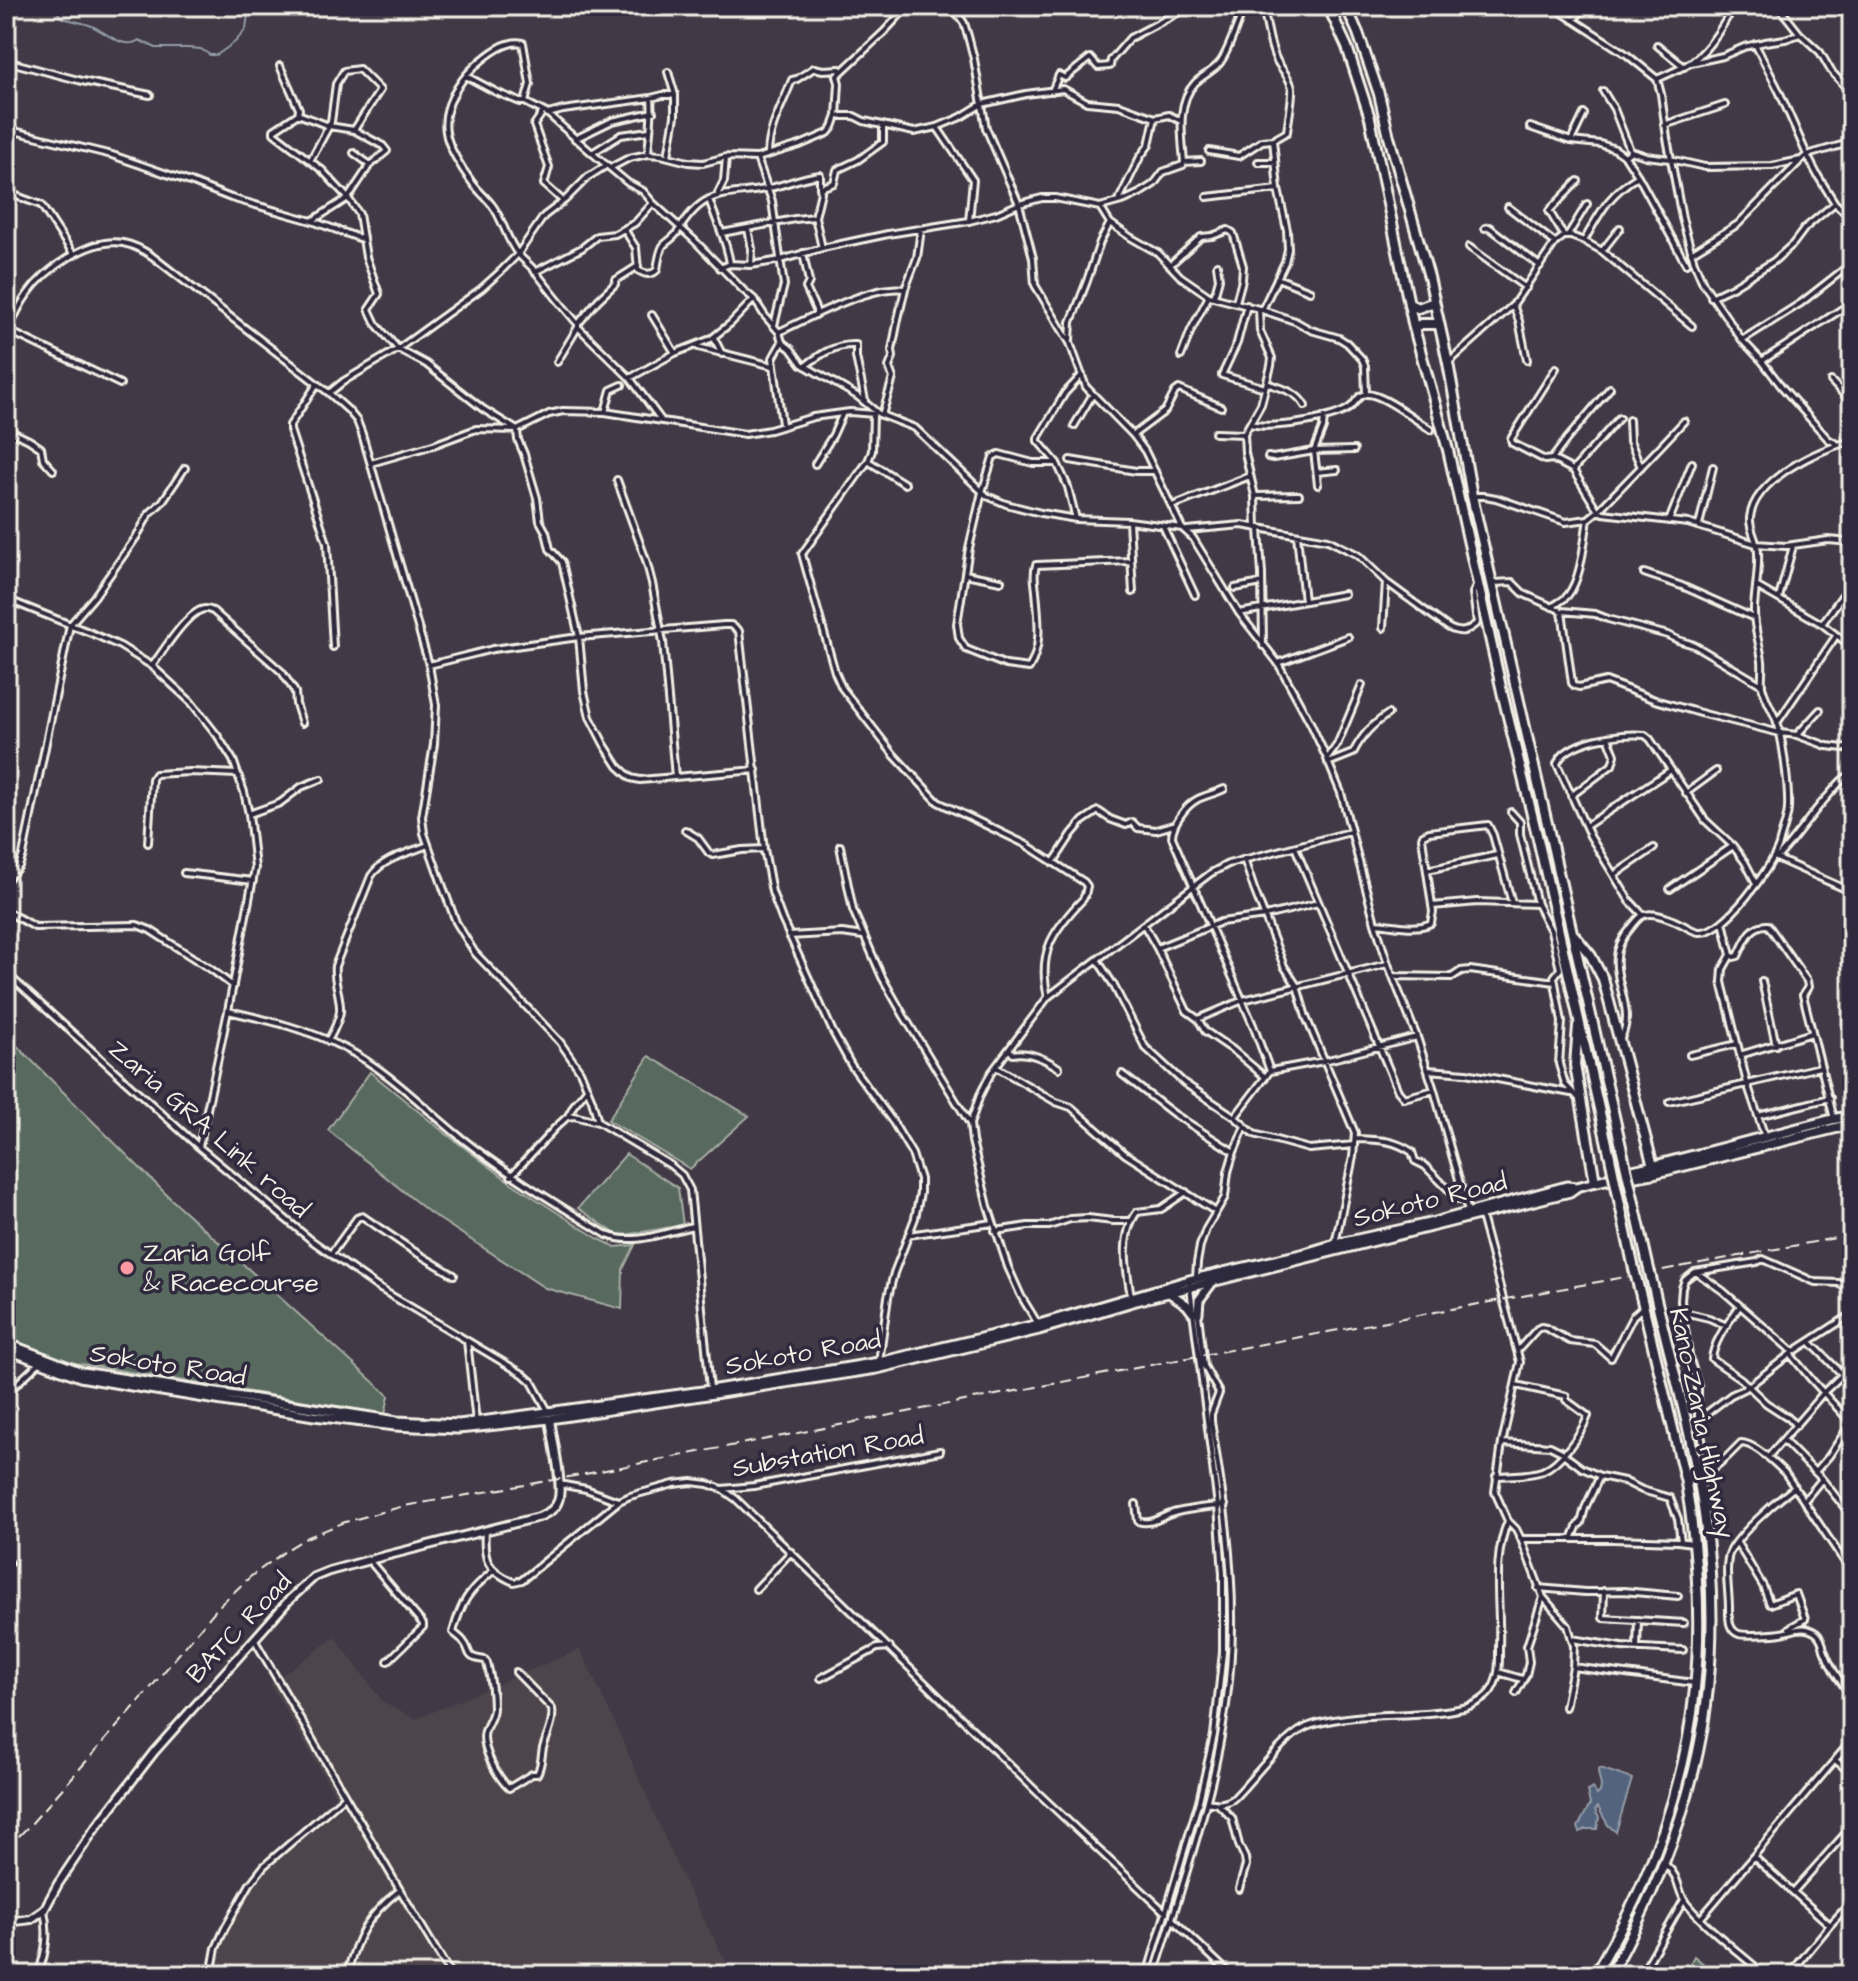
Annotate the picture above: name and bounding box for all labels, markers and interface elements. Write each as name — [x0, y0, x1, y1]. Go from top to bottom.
street label: Zaria GRA Link road — [101, 1031, 317, 1227]
street label: Sokoto Road — [1349, 1164, 1511, 1236]
place label: Zaria Golf & Racecourse — [143, 1235, 319, 1301]
marker: Zaria Golf & Racecourse — [118, 1259, 136, 1277]
street label: Kano-Zaria Highway — [1658, 1304, 1744, 1542]
street label: Sokoto Road — [722, 1322, 884, 1384]
street label: Sokoto Road — [88, 1335, 248, 1395]
street label: Substation Road — [730, 1417, 926, 1487]
street label: BATC Road — [178, 1565, 300, 1691]

